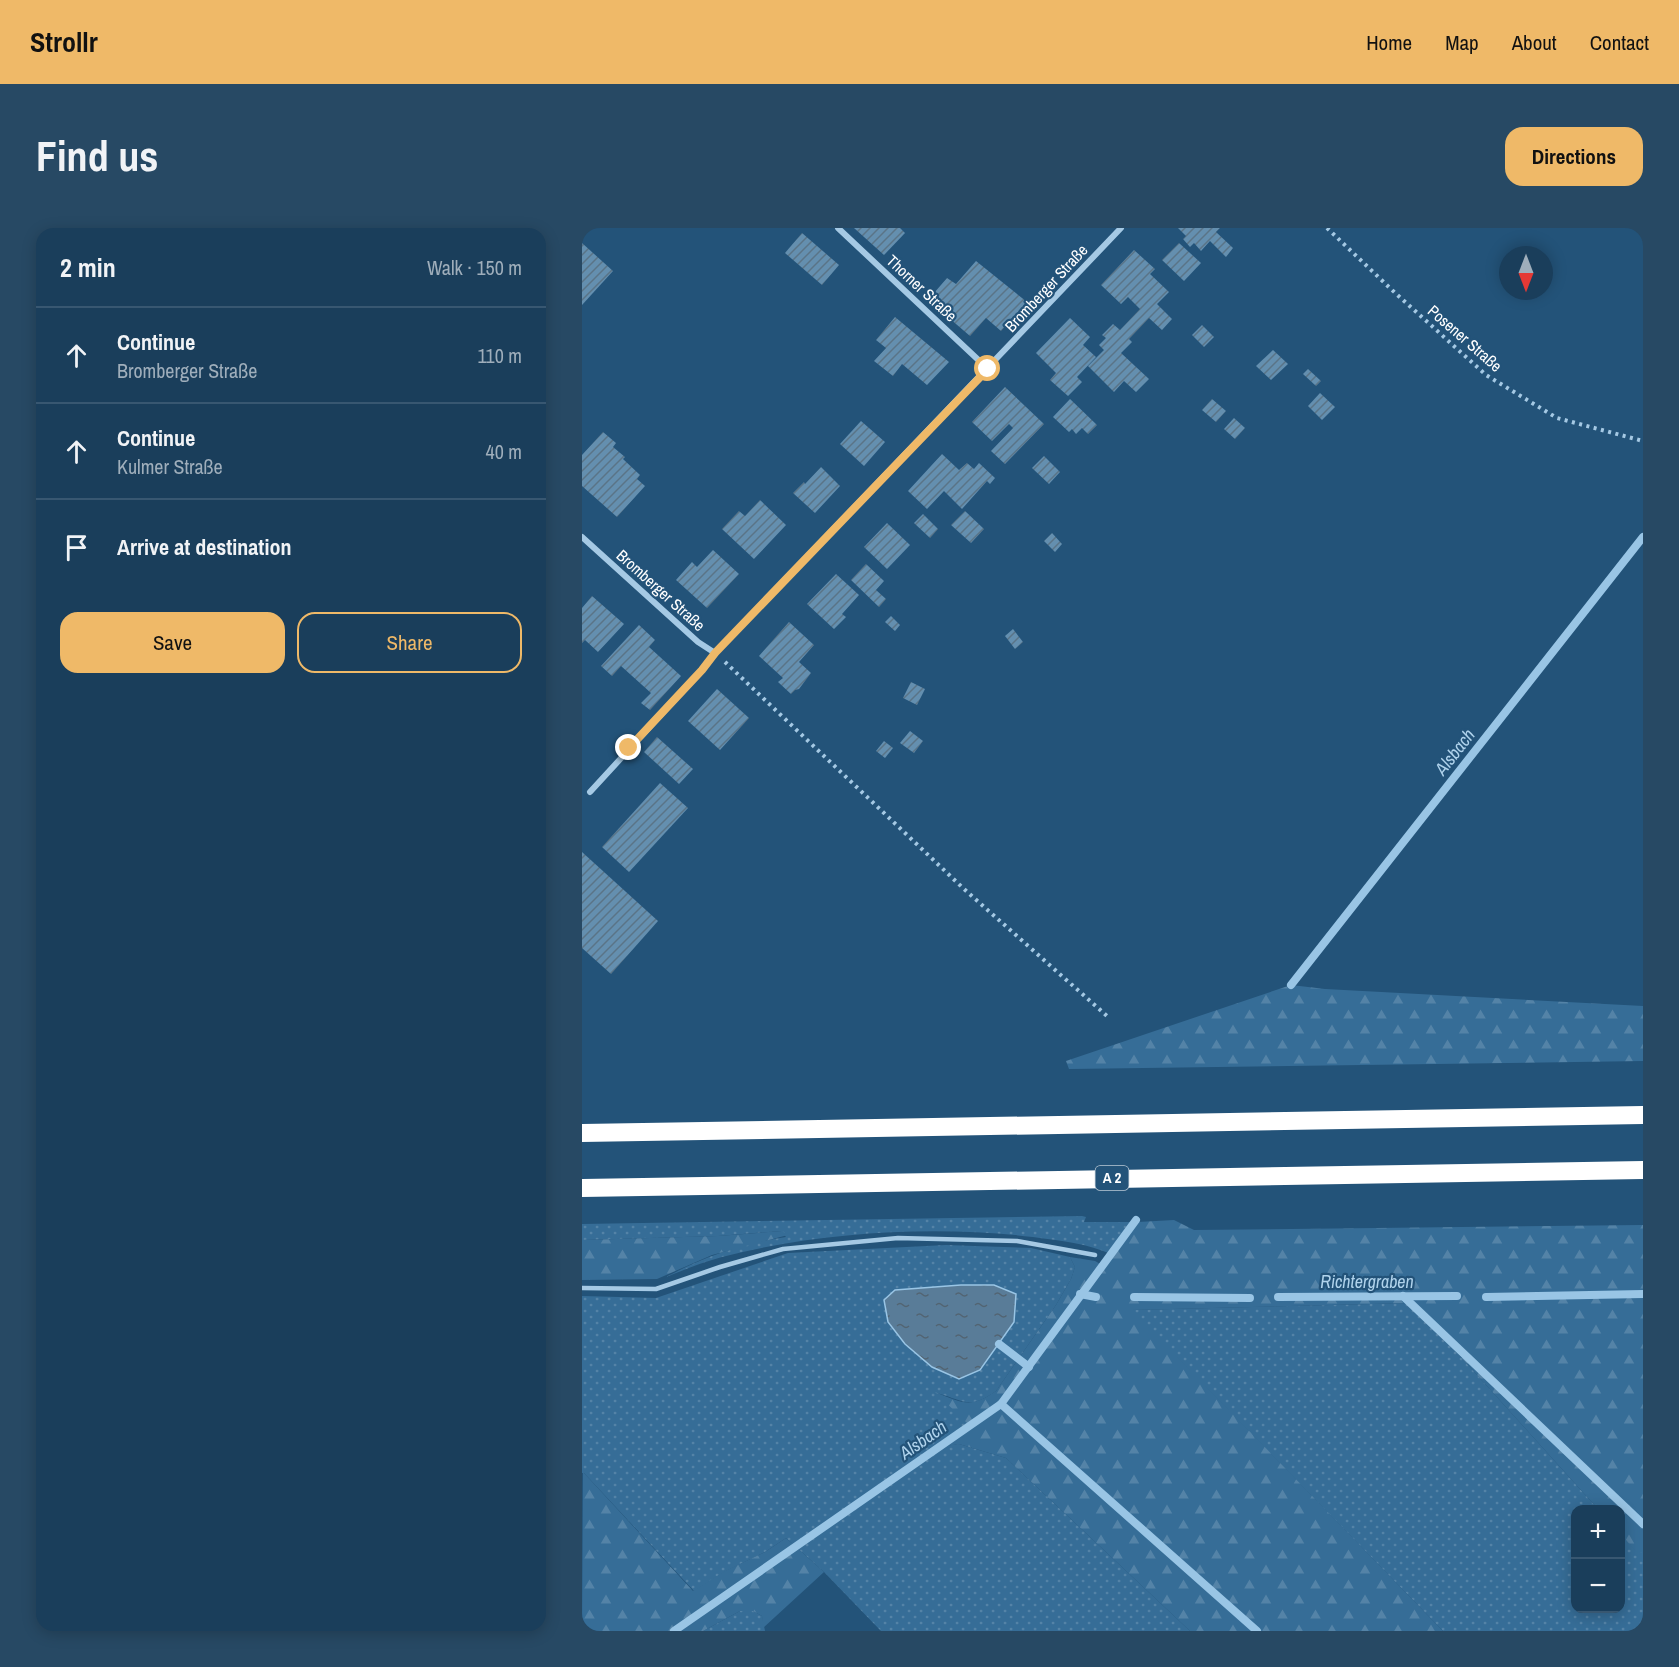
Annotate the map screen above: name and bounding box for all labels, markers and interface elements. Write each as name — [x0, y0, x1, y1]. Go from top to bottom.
text: Strollr — [30, 23, 98, 61]
text: Home — [1366, 28, 1412, 57]
text: Map — [1445, 28, 1479, 57]
text: About — [1512, 28, 1557, 57]
text: Contact — [1590, 28, 1649, 57]
button: Directions — [1505, 127, 1643, 186]
text: Find us — [36, 128, 158, 184]
street label: Bromberger Straße — [1000, 239, 1092, 337]
north arrow — [1499, 246, 1553, 300]
text: 2 min — [60, 250, 116, 285]
street label: Thorner Straße — [882, 250, 962, 326]
text: Walk · 150 m — [427, 254, 522, 281]
street label: Posener Straße — [1423, 300, 1507, 376]
text: Continue — [117, 327, 195, 357]
icon: ahead — [60, 339, 93, 372]
text: 110 m — [478, 342, 522, 369]
route start — [974, 355, 1000, 381]
text: Bromberger Straße — [117, 357, 257, 384]
text: Continue — [117, 423, 195, 453]
icon: ahead — [60, 435, 93, 468]
text: 40 m — [486, 438, 522, 465]
text: Kulmer Straße — [117, 453, 223, 480]
icon: arrive — [60, 531, 93, 564]
text: Arrive at destination — [117, 532, 291, 562]
street label: Bromberger Straße — [612, 544, 710, 636]
button: Save — [60, 612, 285, 673]
button: Share — [297, 612, 522, 673]
water label: Alsbach — [1428, 723, 1481, 781]
route end — [615, 734, 641, 760]
road number: A 2 — [1096, 1166, 1128, 1190]
water label: Richtergraben — [1320, 1269, 1414, 1294]
water label: Alsbach — [893, 1414, 951, 1465]
map controls — [1571, 1505, 1625, 1613]
button: + — [1571, 1505, 1625, 1559]
button: − — [1571, 1559, 1625, 1613]

